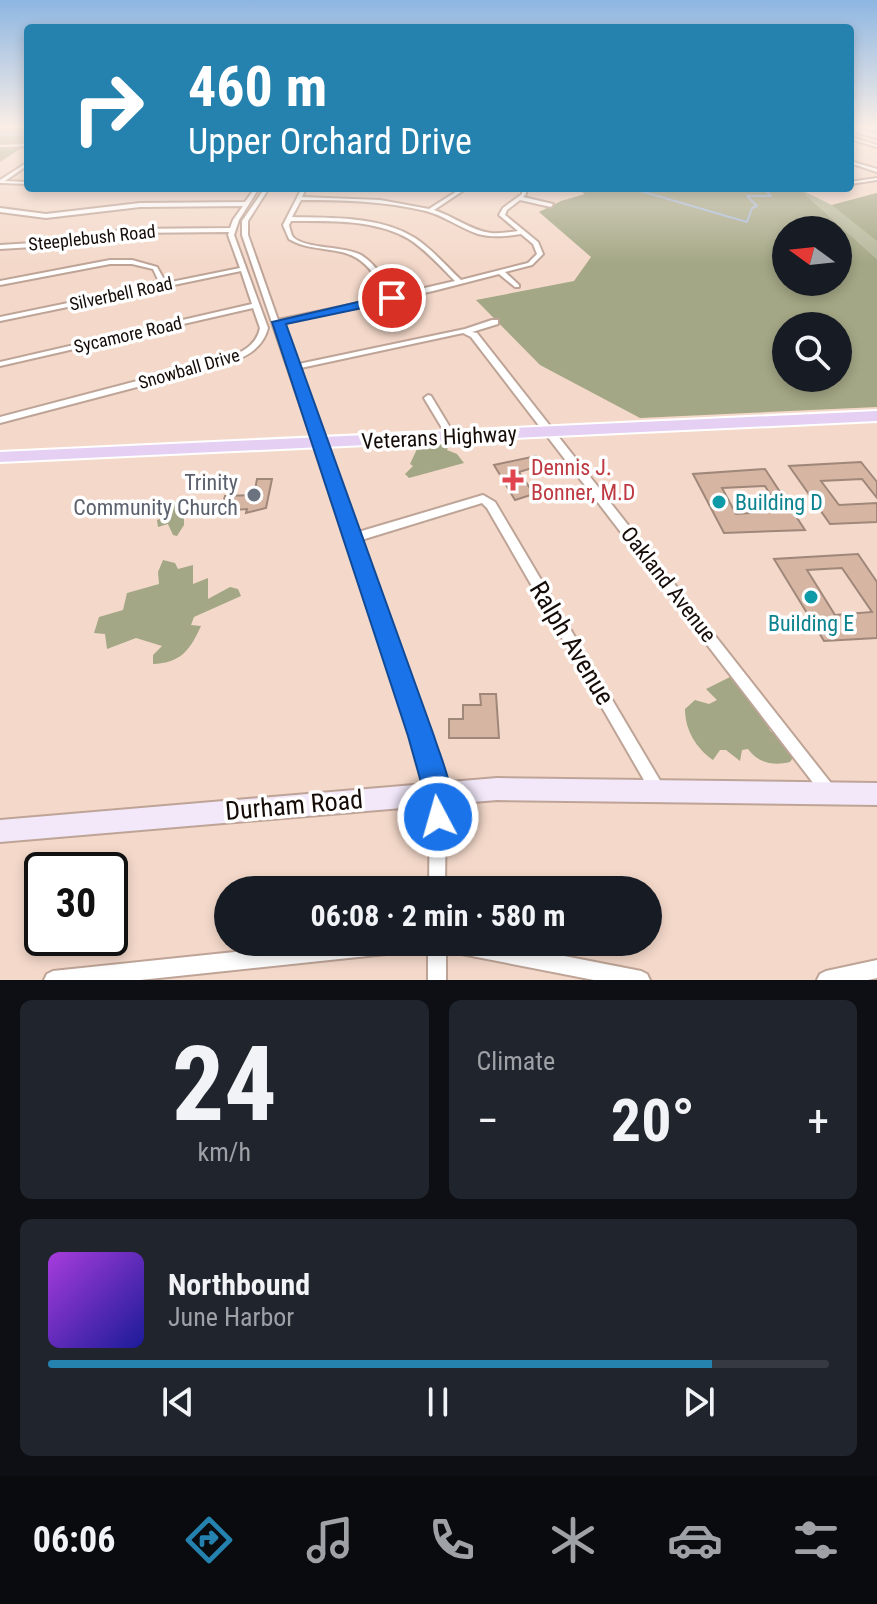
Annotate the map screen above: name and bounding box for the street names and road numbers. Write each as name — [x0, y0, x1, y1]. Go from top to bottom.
street label: Steeplebush Road — [27, 220, 157, 255]
street label: Silverbell Road — [67, 272, 174, 315]
street label: Sycamore Road — [72, 312, 184, 357]
street label: Snowball Drive — [136, 344, 242, 393]
street label: Veterans Highway — [361, 421, 517, 454]
street label: Oakland Avenue — [616, 522, 721, 647]
street label: Ralph Avenue — [523, 576, 621, 710]
street label: Durham Road — [224, 784, 364, 826]

